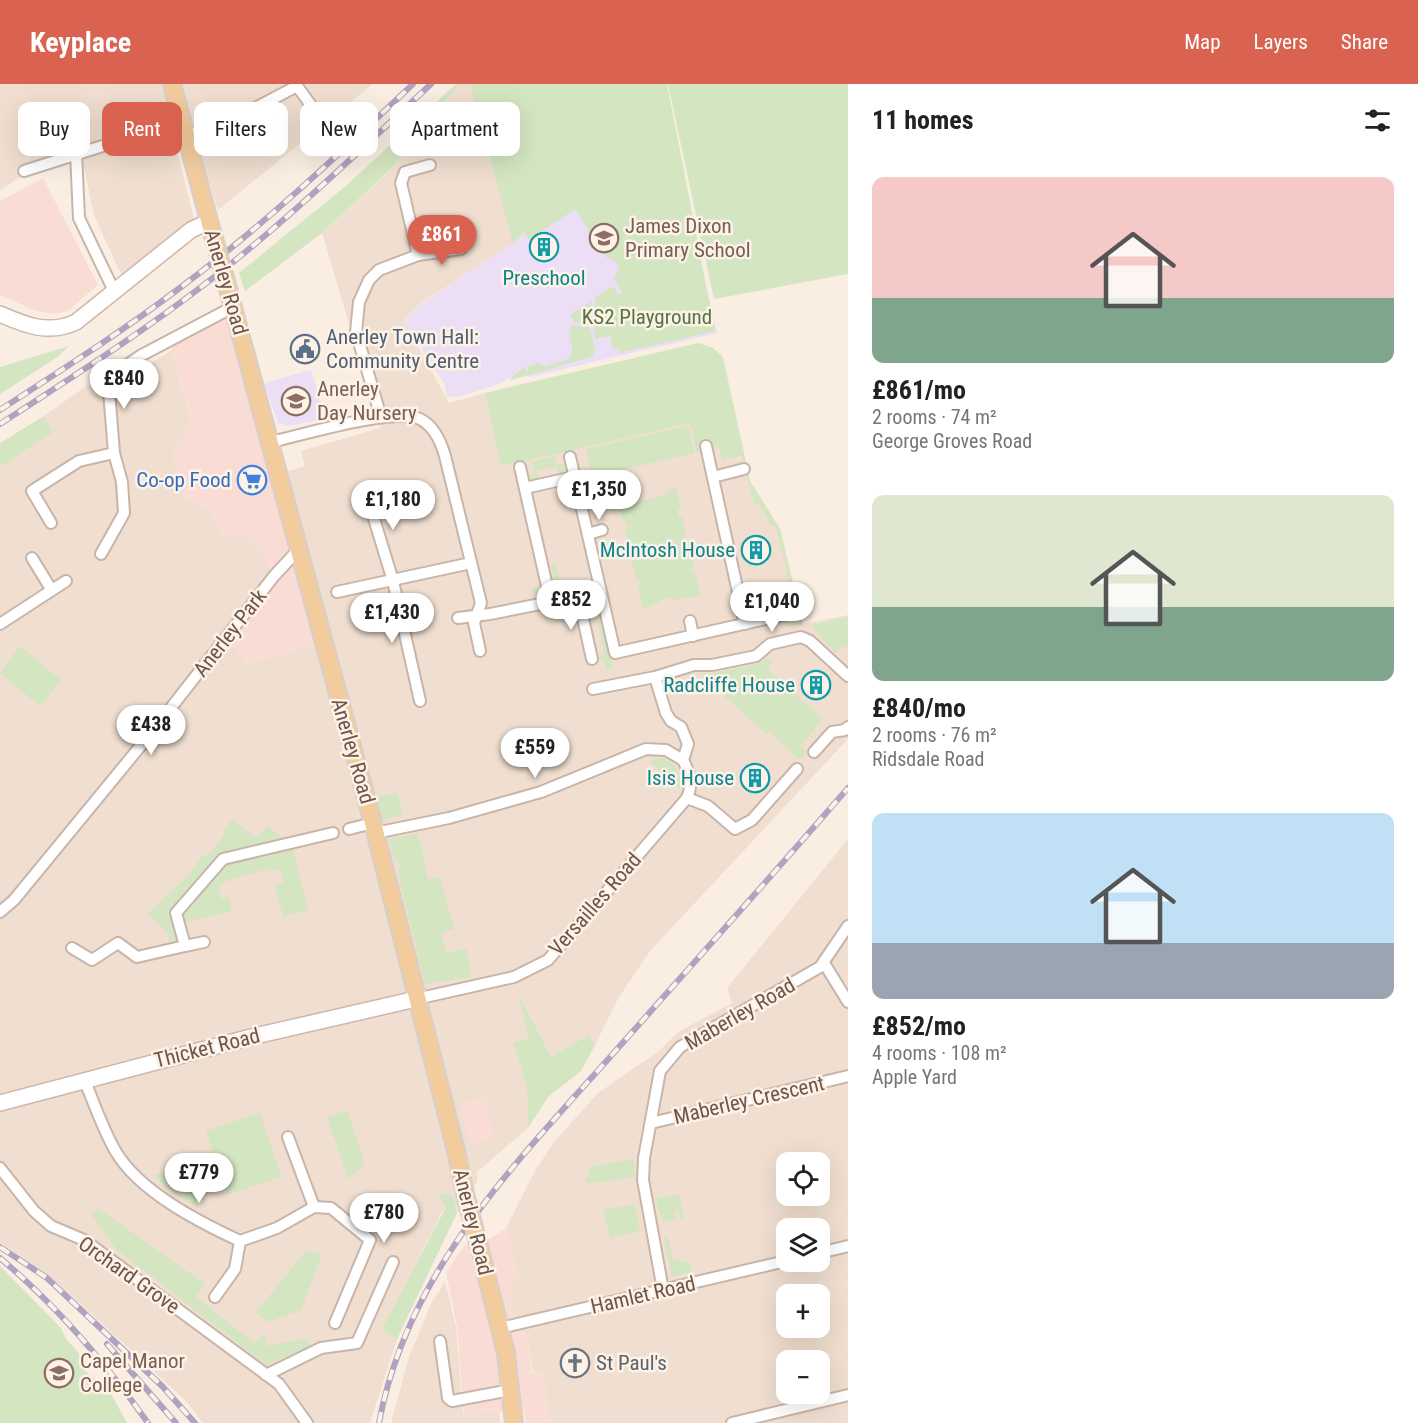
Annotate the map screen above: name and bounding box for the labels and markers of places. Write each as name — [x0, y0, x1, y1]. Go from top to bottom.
place label: James Dixon Primary School — [625, 214, 751, 262]
pin: £861 — [406, 215, 478, 266]
school or university icon: James Dixon Primary School — [588, 222, 620, 254]
building icon: Preschool — [528, 231, 560, 263]
place label: Preschool — [502, 266, 586, 290]
place label: Anerley Town Hall: Community Centre — [326, 325, 479, 373]
public building icon: Anerley Town Hall: Community Centre — [289, 333, 321, 365]
pin: £840 — [88, 359, 160, 410]
place label: Anerley Day Nursery — [317, 377, 417, 425]
school or university icon: Anerley Day Nursery — [280, 385, 312, 417]
supermarket icon: Co-op Food — [236, 464, 268, 496]
place label: Co-op Food — [136, 468, 231, 492]
pin: £1,350 — [550, 470, 648, 521]
pin: £1,180 — [344, 480, 442, 531]
building icon: McIntosh House — [740, 534, 772, 566]
place label: McIntosh House — [600, 538, 735, 562]
pin: £852 — [535, 580, 607, 631]
pin: £1,040 — [723, 582, 821, 633]
pin: £1,430 — [343, 593, 441, 644]
building icon: Radcliffe House — [800, 669, 832, 701]
place label: Radcliffe House — [663, 673, 795, 697]
pin: £438 — [115, 705, 187, 756]
pin: £559 — [499, 728, 571, 779]
building icon: Isis House — [739, 762, 771, 794]
place label: Isis House — [647, 766, 734, 790]
pin: £779 — [163, 1153, 235, 1204]
pin: £780 — [348, 1193, 420, 1244]
church icon: St Paul's — [559, 1347, 591, 1379]
place label: Capel Manor College — [80, 1349, 185, 1397]
place label: St Paul's — [596, 1351, 667, 1375]
school or university icon: Capel Manor College — [43, 1357, 75, 1389]

